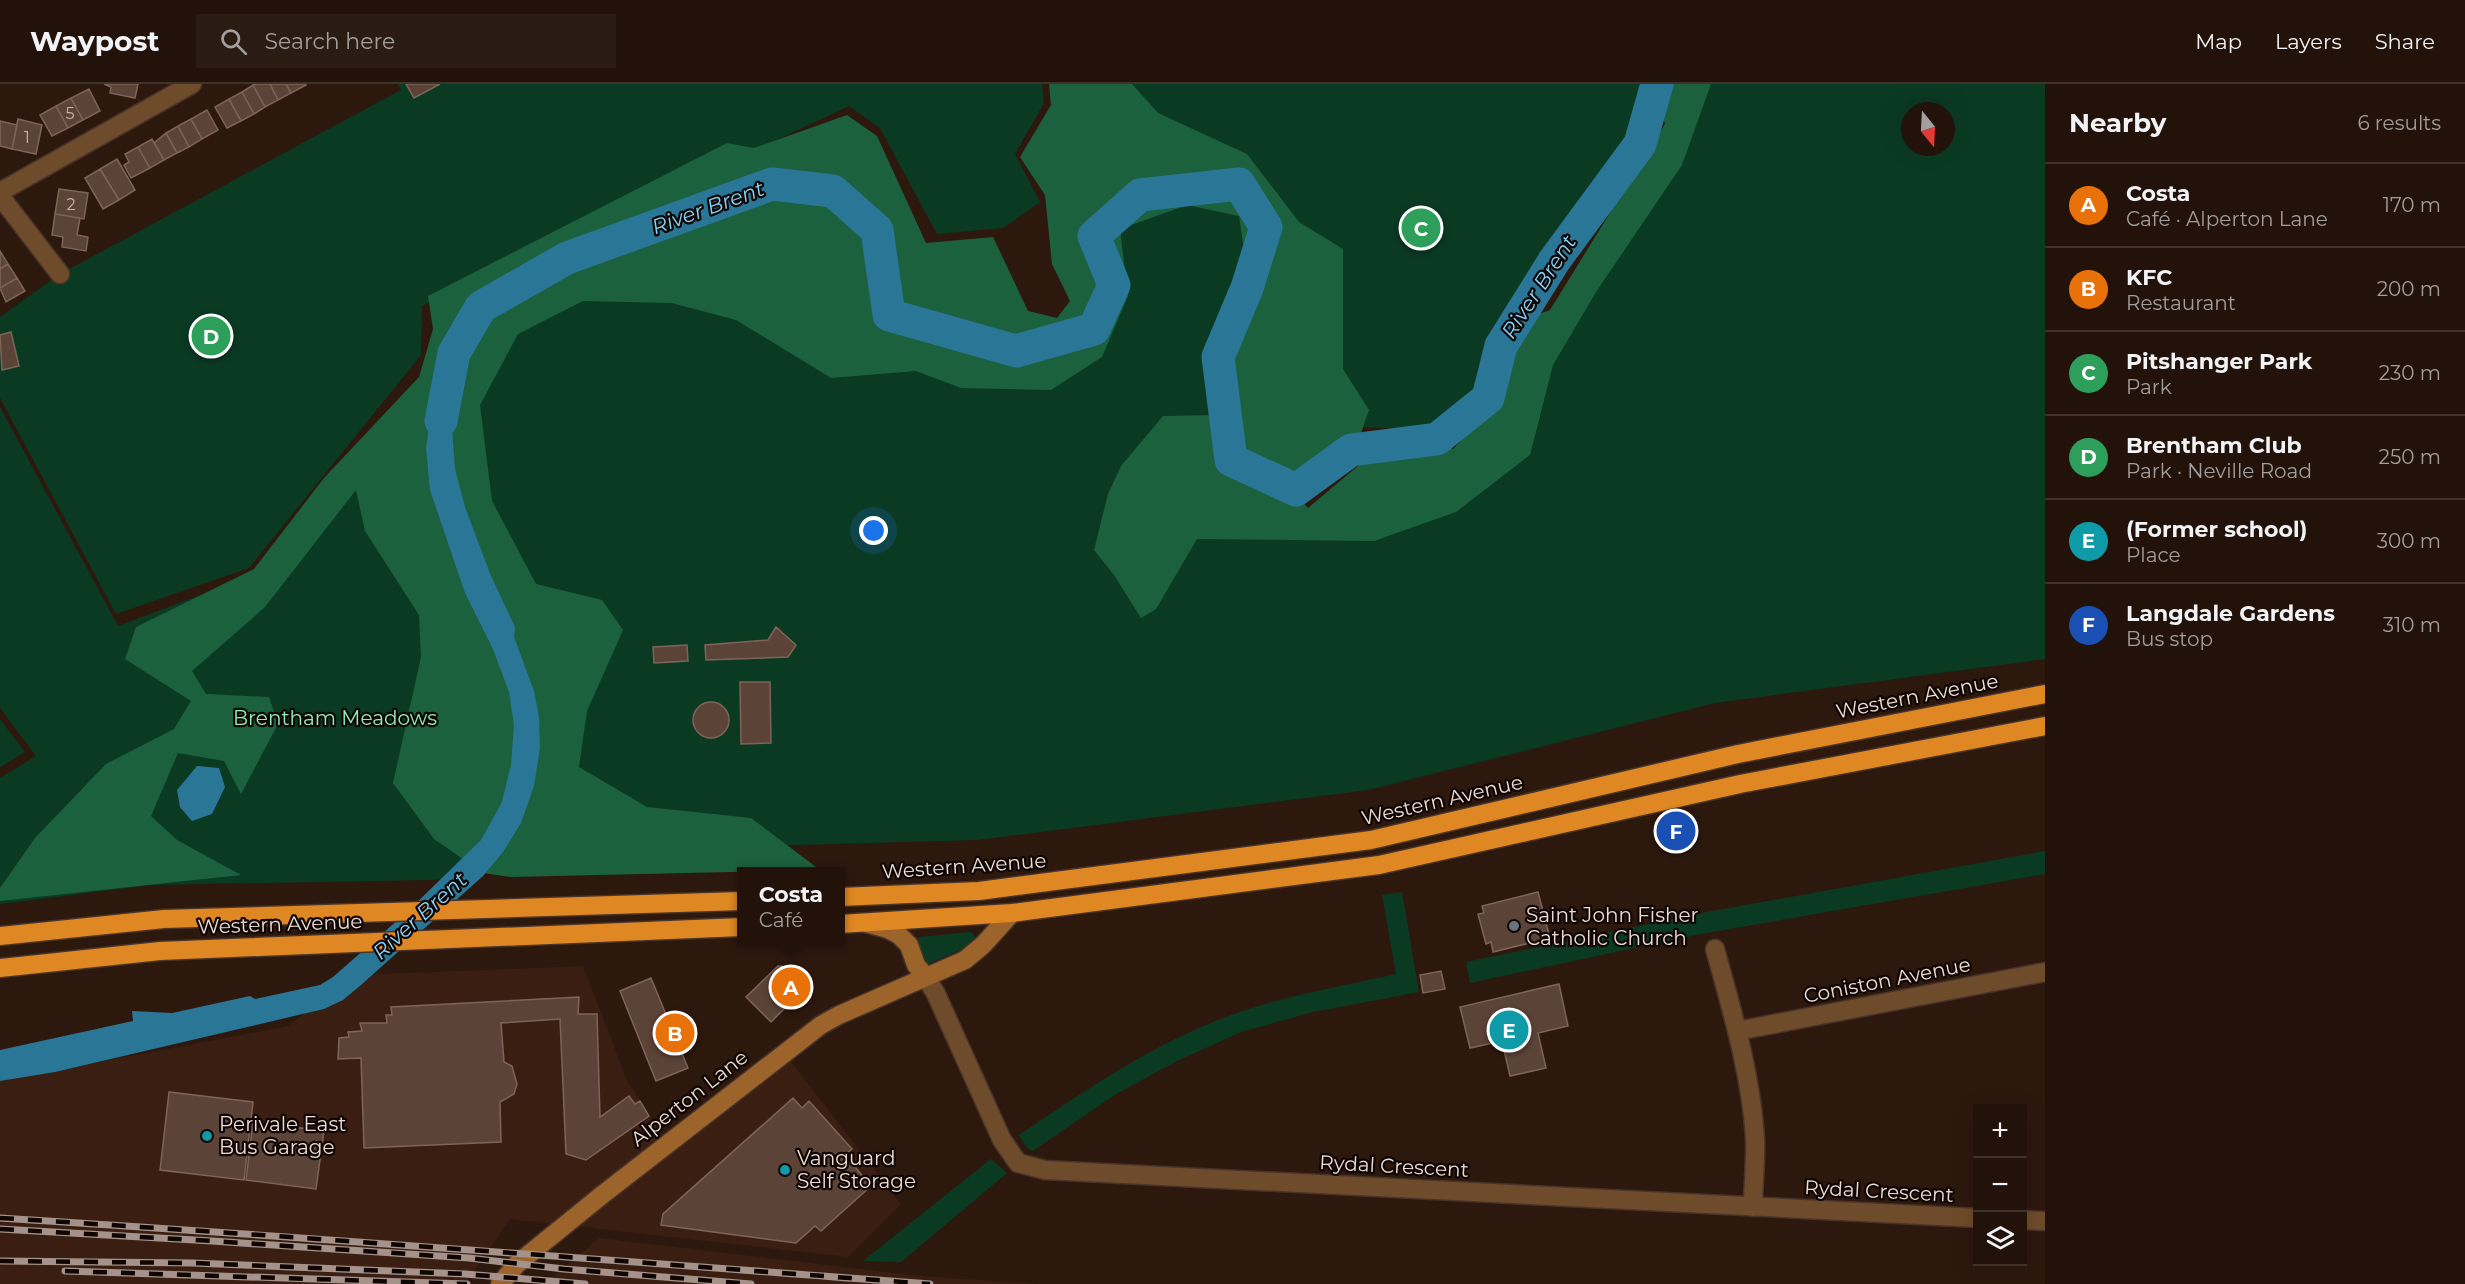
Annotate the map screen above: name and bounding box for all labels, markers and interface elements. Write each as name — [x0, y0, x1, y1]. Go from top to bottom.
search box — [196, 14, 616, 68]
text: Waypost — [30, 24, 160, 58]
icon: search — [217, 25, 250, 58]
text: Search here — [265, 28, 395, 55]
text: Map — [2195, 29, 2242, 54]
text: Layers — [2275, 29, 2342, 54]
text: Share — [2375, 29, 2435, 54]
north arrow — [1901, 102, 1955, 156]
house number: 5 — [65, 104, 75, 123]
text: Nearby — [2069, 107, 2166, 139]
text: 6 results — [2357, 111, 2441, 135]
house number: 1 — [24, 128, 30, 147]
water label: River Brent — [648, 175, 768, 239]
text: Costa — [2126, 180, 2190, 207]
text: A — [2081, 193, 2096, 217]
text: 170 m — [2383, 193, 2441, 217]
house number: 2 — [66, 195, 76, 214]
pin: C — [1402, 206, 1440, 250]
text: Café · Alperton Lane — [2126, 207, 2328, 231]
water label: River Brent — [1496, 230, 1581, 343]
text: KFC — [2126, 264, 2172, 291]
text: B — [2081, 277, 2096, 301]
text: 200 m — [2377, 277, 2441, 301]
text: Restaurant — [2126, 291, 2236, 315]
pin: D — [192, 314, 230, 358]
text: Pitshanger Park — [2126, 348, 2312, 375]
text: C — [2081, 361, 2096, 385]
text: 230 m — [2379, 361, 2441, 385]
text: Park — [2126, 375, 2172, 399]
text: Brentham Club — [2126, 432, 2302, 459]
text: D — [2080, 445, 2097, 469]
text: 250 m — [2379, 445, 2441, 469]
text: Park · Neville Road — [2126, 459, 2312, 483]
your location — [859, 516, 888, 545]
text: (Former school) — [2126, 516, 2307, 543]
text: E — [2082, 529, 2095, 553]
text: 300 m — [2377, 529, 2441, 553]
text: Place — [2126, 543, 2181, 567]
text: Langdale Gardens — [2126, 600, 2335, 627]
text: F — [2082, 613, 2095, 637]
text: 310 m — [2383, 613, 2441, 637]
text: Bus stop — [2126, 627, 2213, 651]
street label: Western Avenue — [1834, 668, 2000, 724]
park label: Brentham Meadows — [233, 706, 437, 730]
street label: Western Avenue — [1359, 770, 1525, 830]
pin: F — [1656, 808, 1696, 854]
street label: Western Avenue — [881, 848, 1047, 884]
water label: River Brent — [367, 867, 472, 964]
popup — [737, 867, 845, 945]
text: Costa — [759, 881, 823, 908]
place label: Saint John Fisher Catholic Church — [1526, 903, 1699, 950]
text: Café — [759, 908, 803, 932]
street label: Western Avenue — [197, 909, 363, 939]
marker: Saint John Fisher Catholic Church — [1507, 919, 1521, 933]
street label: Coniston Avenue — [1802, 952, 1972, 1008]
pin: A — [772, 964, 810, 1010]
pin: E — [1490, 1008, 1528, 1052]
pin: B — [656, 1010, 694, 1056]
street label: Alperton Lane — [626, 1045, 752, 1151]
map controls — [1973, 1104, 2027, 1266]
button: + — [1973, 1104, 2027, 1158]
place label: Perivale East Bus Garage — [219, 1112, 346, 1159]
marker: Perivale East Bus Garage — [200, 1129, 214, 1143]
place label: Vanguard Self Storage — [797, 1146, 916, 1193]
street label: Rydal Crescent — [1319, 1150, 1469, 1182]
button: − — [1973, 1158, 2027, 1212]
marker: Vanguard Self Storage — [778, 1163, 792, 1177]
street label: Rydal Crescent — [1804, 1175, 1954, 1207]
button: layers — [1973, 1212, 2027, 1266]

